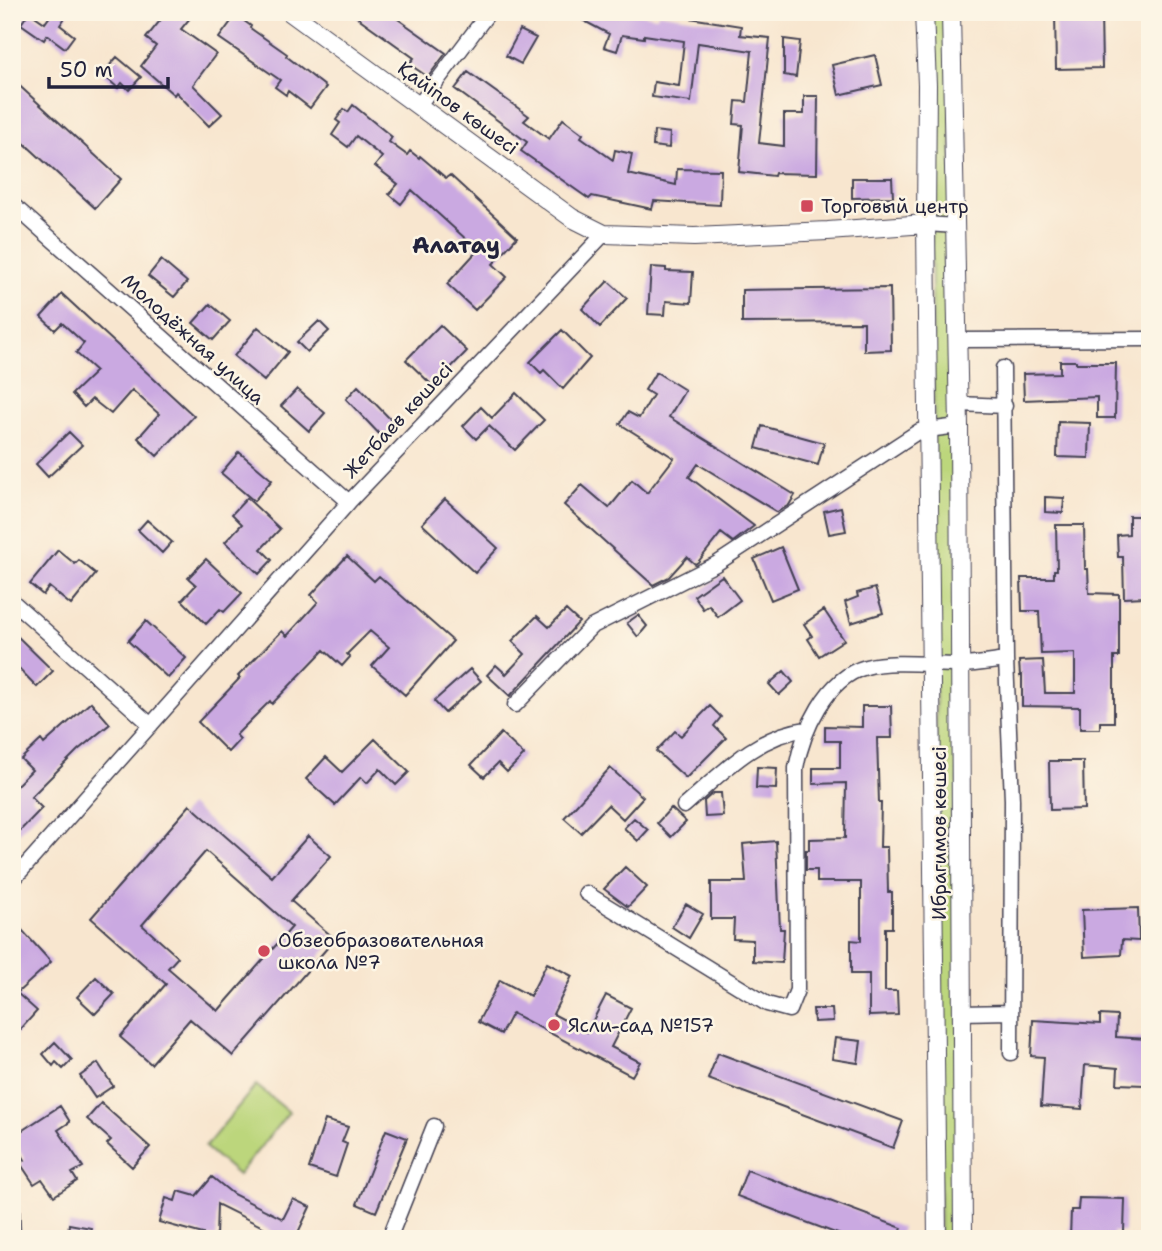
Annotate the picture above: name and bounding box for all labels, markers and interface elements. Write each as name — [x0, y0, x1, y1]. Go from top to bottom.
scale bar — [49, 46, 168, 90]
text: 50 m — [60, 56, 113, 84]
street label: Қайіпов көшесі — [393, 56, 523, 160]
place label: Торговый центр — [821, 194, 969, 219]
marker: Торговый центр — [799, 198, 815, 214]
district label: Алатау — [412, 230, 500, 260]
street label: Молодёжная улица — [116, 268, 270, 410]
street label: Жетбаев көшесі — [338, 357, 458, 483]
street label: Ибрагимов көшесі — [927, 746, 952, 920]
place label: Обзеобразовательная школа №7 — [278, 928, 484, 975]
marker: Обзеобразовательная школа №7 — [256, 943, 272, 959]
place label: Ясли-сад №157 — [568, 1013, 714, 1038]
marker: Ясли-сад №157 — [546, 1017, 562, 1033]

